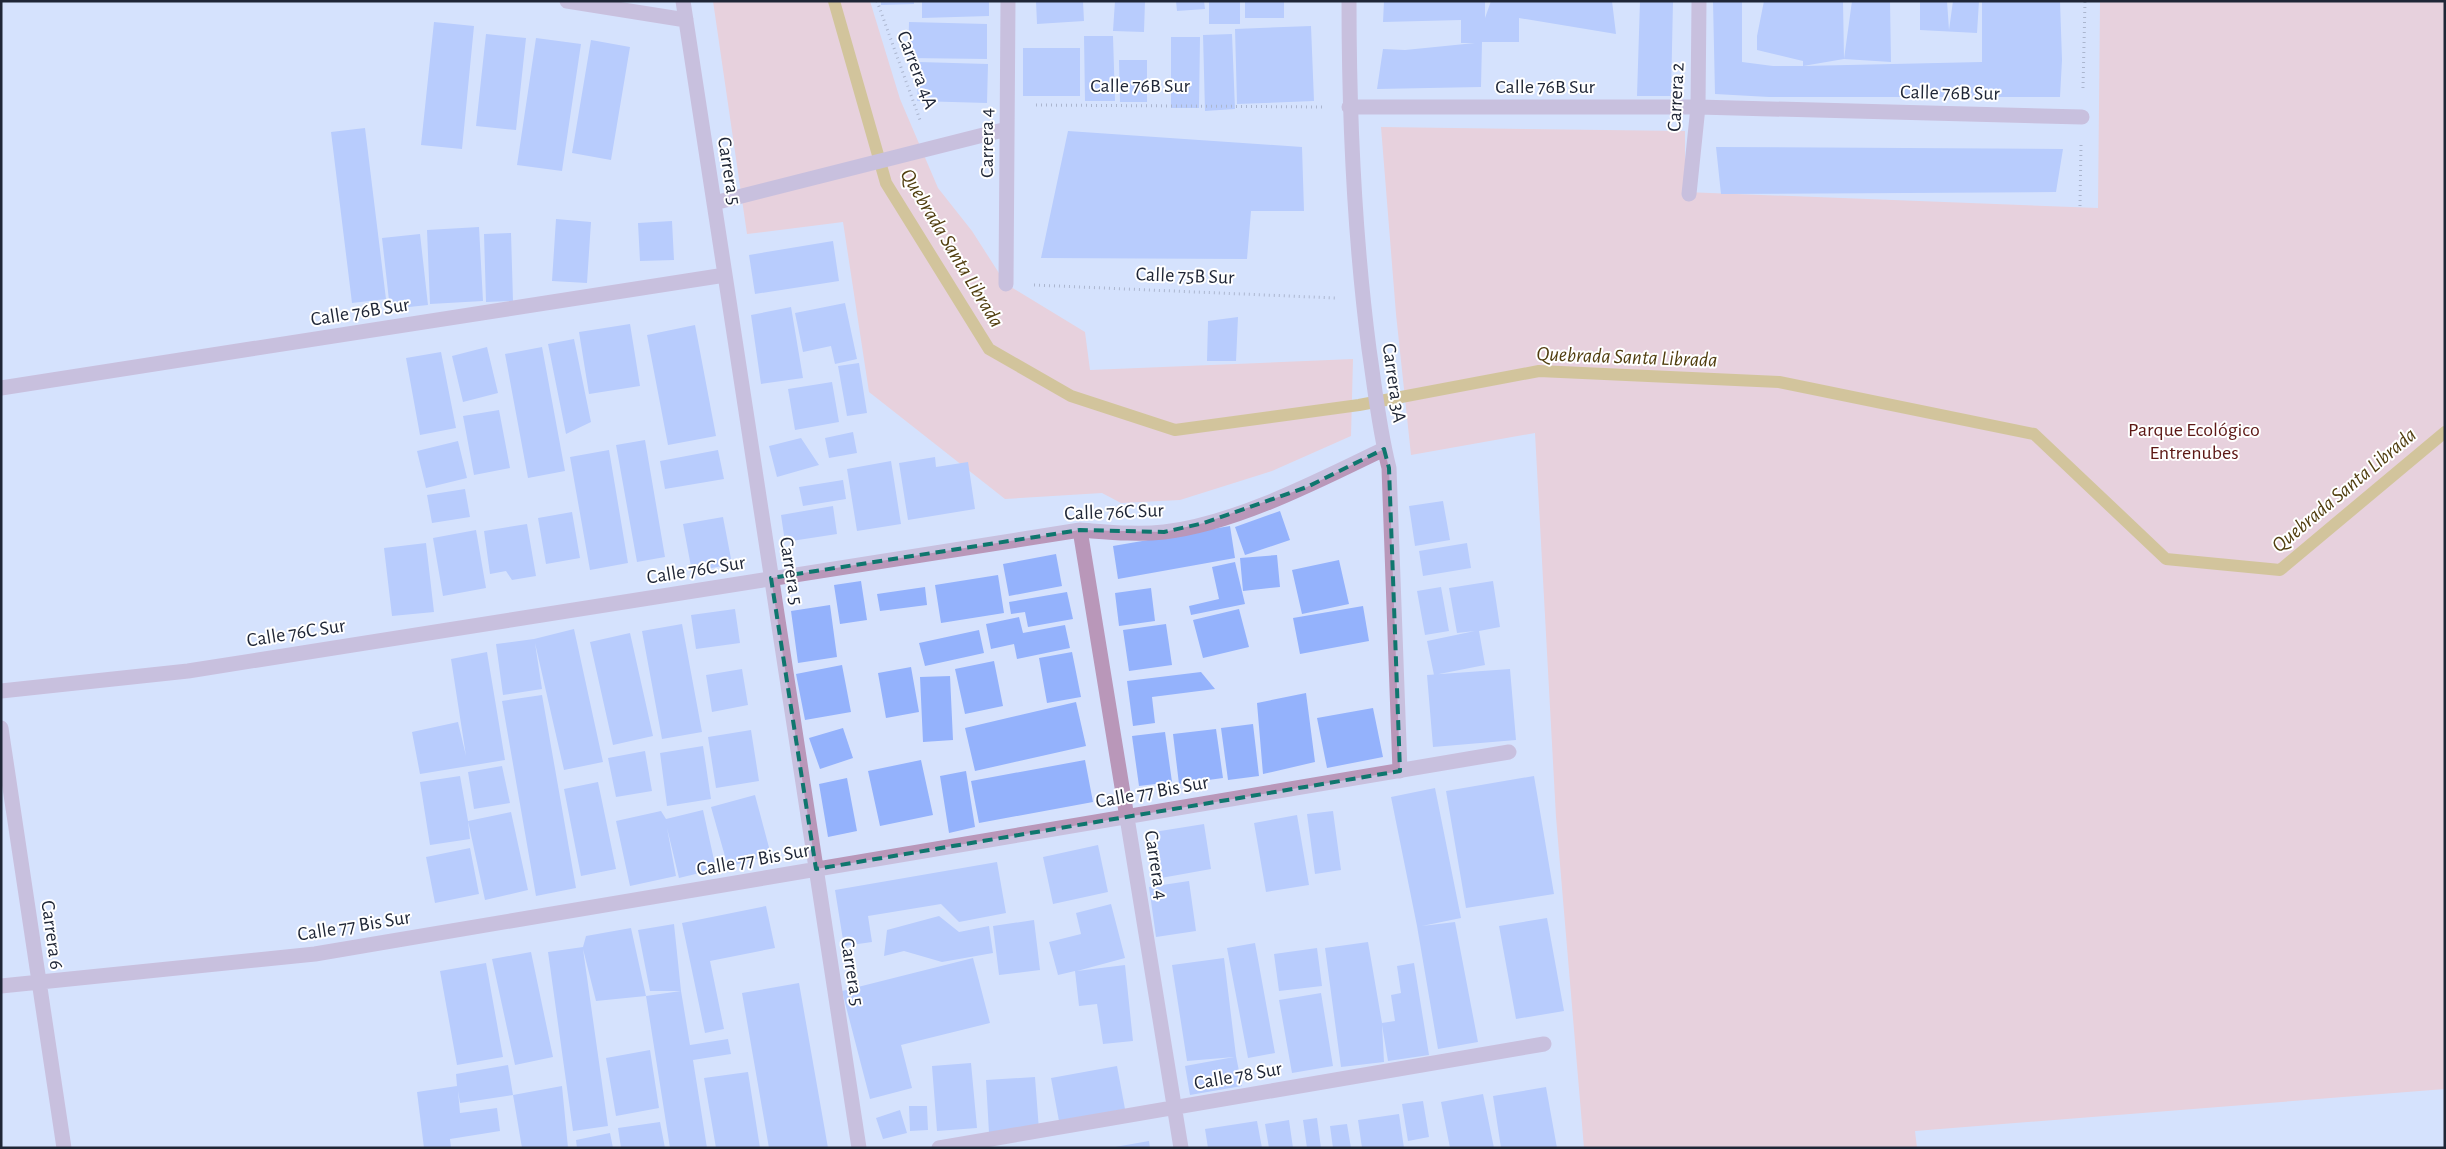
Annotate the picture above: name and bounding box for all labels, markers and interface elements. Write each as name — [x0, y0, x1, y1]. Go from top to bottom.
street label: Carrera 4A — [893, 28, 941, 112]
street label: Carrera 2 — [1664, 62, 1688, 132]
street label: Calle 76B Sur — [1090, 76, 1190, 96]
street label: Calle 76B Sur — [1495, 77, 1595, 97]
street label: Calle 76B Sur — [1900, 82, 2001, 104]
street label: Carrera 4 — [977, 108, 997, 178]
street label: Carrera 5 — [714, 135, 744, 207]
water label: Quebrada Santa Librada — [896, 165, 1008, 331]
street label: Calle 75B Sur — [1135, 264, 1235, 288]
street label: Calle 76B Sur — [309, 294, 411, 330]
street label: Carrera 3A — [1379, 342, 1410, 425]
water label: Quebrada Santa Librada — [1536, 343, 1718, 371]
park label: Parque Ecológico Entrenubes — [2128, 420, 2260, 463]
water label: Quebrada Santa Librada — [2268, 424, 2420, 556]
street label: Calle 76C Sur — [1064, 500, 1165, 524]
street label: Carrera 5 — [776, 535, 806, 607]
street label: Calle 76C Sur — [645, 552, 747, 588]
street label: Calle 76C Sur — [245, 615, 347, 651]
street label: Calle 77 Bis Sur — [1094, 772, 1210, 812]
street label: Carrera 4 — [1141, 829, 1171, 901]
street label: Calle 77 Bis Sur — [695, 840, 811, 880]
street label: Carrera 6 — [37, 899, 67, 971]
street label: Calle 77 Bis Sur — [296, 907, 412, 945]
street label: Carrera 5 — [837, 936, 867, 1008]
street label: Calle 78 Sur — [1192, 1058, 1284, 1094]

